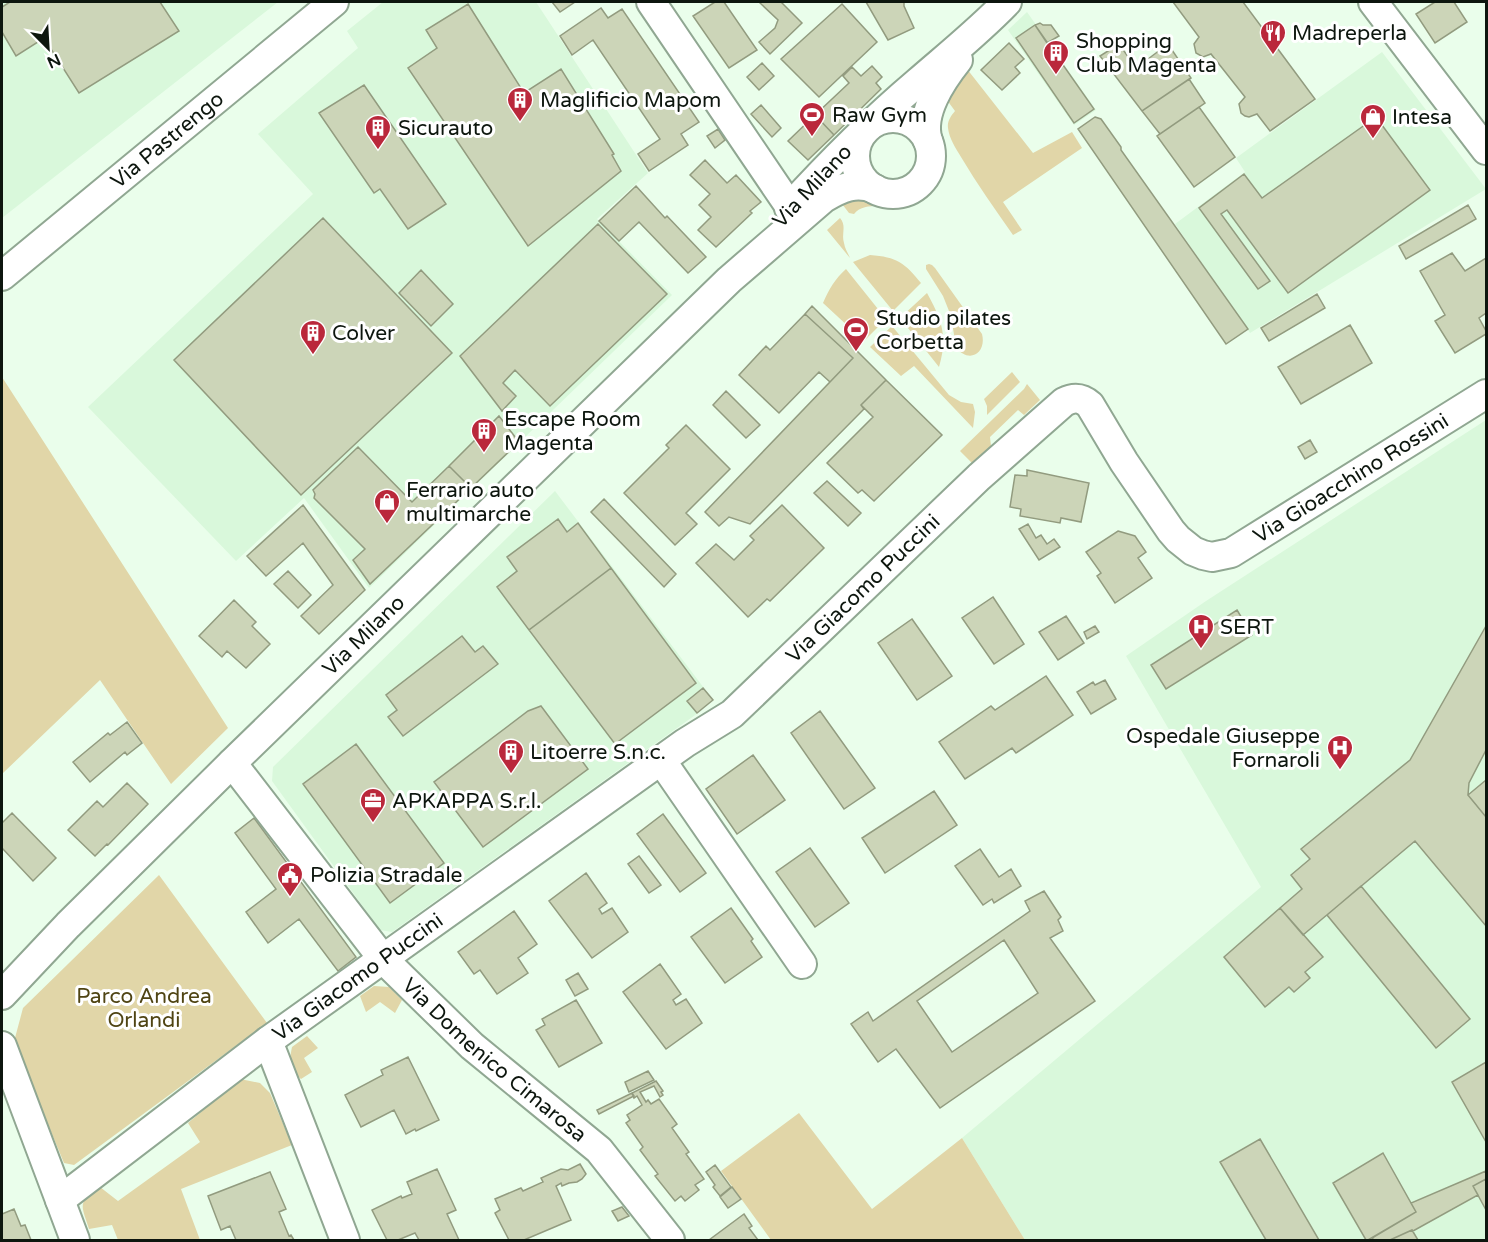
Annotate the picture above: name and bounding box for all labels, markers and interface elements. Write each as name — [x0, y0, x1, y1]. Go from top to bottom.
north arrow — [18, 18, 78, 78]
restaurant icon: Madreperla — [1258, 18, 1288, 56]
place label: Madreperla — [1292, 21, 1407, 46]
place label: Shopping Club Magenta — [1076, 29, 1217, 78]
building icon: Shopping Club Magenta — [1041, 38, 1071, 76]
text: N — [44, 49, 64, 73]
building icon: Maglificio Mapom — [505, 85, 535, 123]
street label: Via Pastrengo — [106, 86, 229, 194]
place label: Maglificio Mapom — [540, 88, 721, 113]
sports icon: Raw Gym — [797, 100, 827, 138]
shop icon: Intesa — [1358, 102, 1388, 140]
place label: Raw Gym — [832, 103, 927, 128]
place label: Intesa — [1392, 105, 1452, 130]
building icon: Sicurauto — [363, 113, 393, 151]
place label: Sicurauto — [398, 116, 493, 141]
street label: Via Milano — [768, 140, 857, 233]
place label: Studio pilates Corbetta — [876, 306, 1011, 355]
sports icon: Studio pilates Corbetta — [841, 315, 871, 353]
building icon: Colver — [298, 318, 328, 356]
place label: Colver — [332, 321, 395, 346]
place label: Escape Room Magenta — [504, 407, 641, 456]
street label: Via Gioacchino Rossini — [1249, 408, 1453, 549]
building icon: Escape Room Magenta — [469, 416, 499, 454]
place label: Ferrario auto multimarche — [406, 478, 534, 527]
shop icon: Ferrario auto multimarche — [372, 487, 402, 525]
street label: Via Giacomo Puccini — [781, 509, 945, 668]
street label: Via Milano — [317, 590, 410, 681]
hospital icon: SERT — [1186, 612, 1216, 650]
place label: SERT — [1220, 615, 1274, 640]
place label: Ospedale Giuseppe Fornaroli — [1126, 724, 1320, 773]
hospital icon: Ospedale Giuseppe Fornaroli — [1325, 733, 1355, 771]
building icon: Litoerre S.n.c. — [496, 737, 526, 775]
place label: Litoerre S.n.c. — [530, 740, 666, 765]
office icon: APKAPPA S.r.l. — [358, 786, 388, 824]
place label: APKAPPA S.r.l. — [392, 789, 541, 814]
public building icon: Polizia Stradale — [275, 860, 305, 898]
place label: Polizia Stradale — [310, 863, 463, 888]
street label: Via Giacomo Puccini — [268, 908, 448, 1047]
street label: Via Domenico Cimarosa — [397, 973, 591, 1148]
park label: Parco Andrea Orlandi — [76, 984, 212, 1033]

